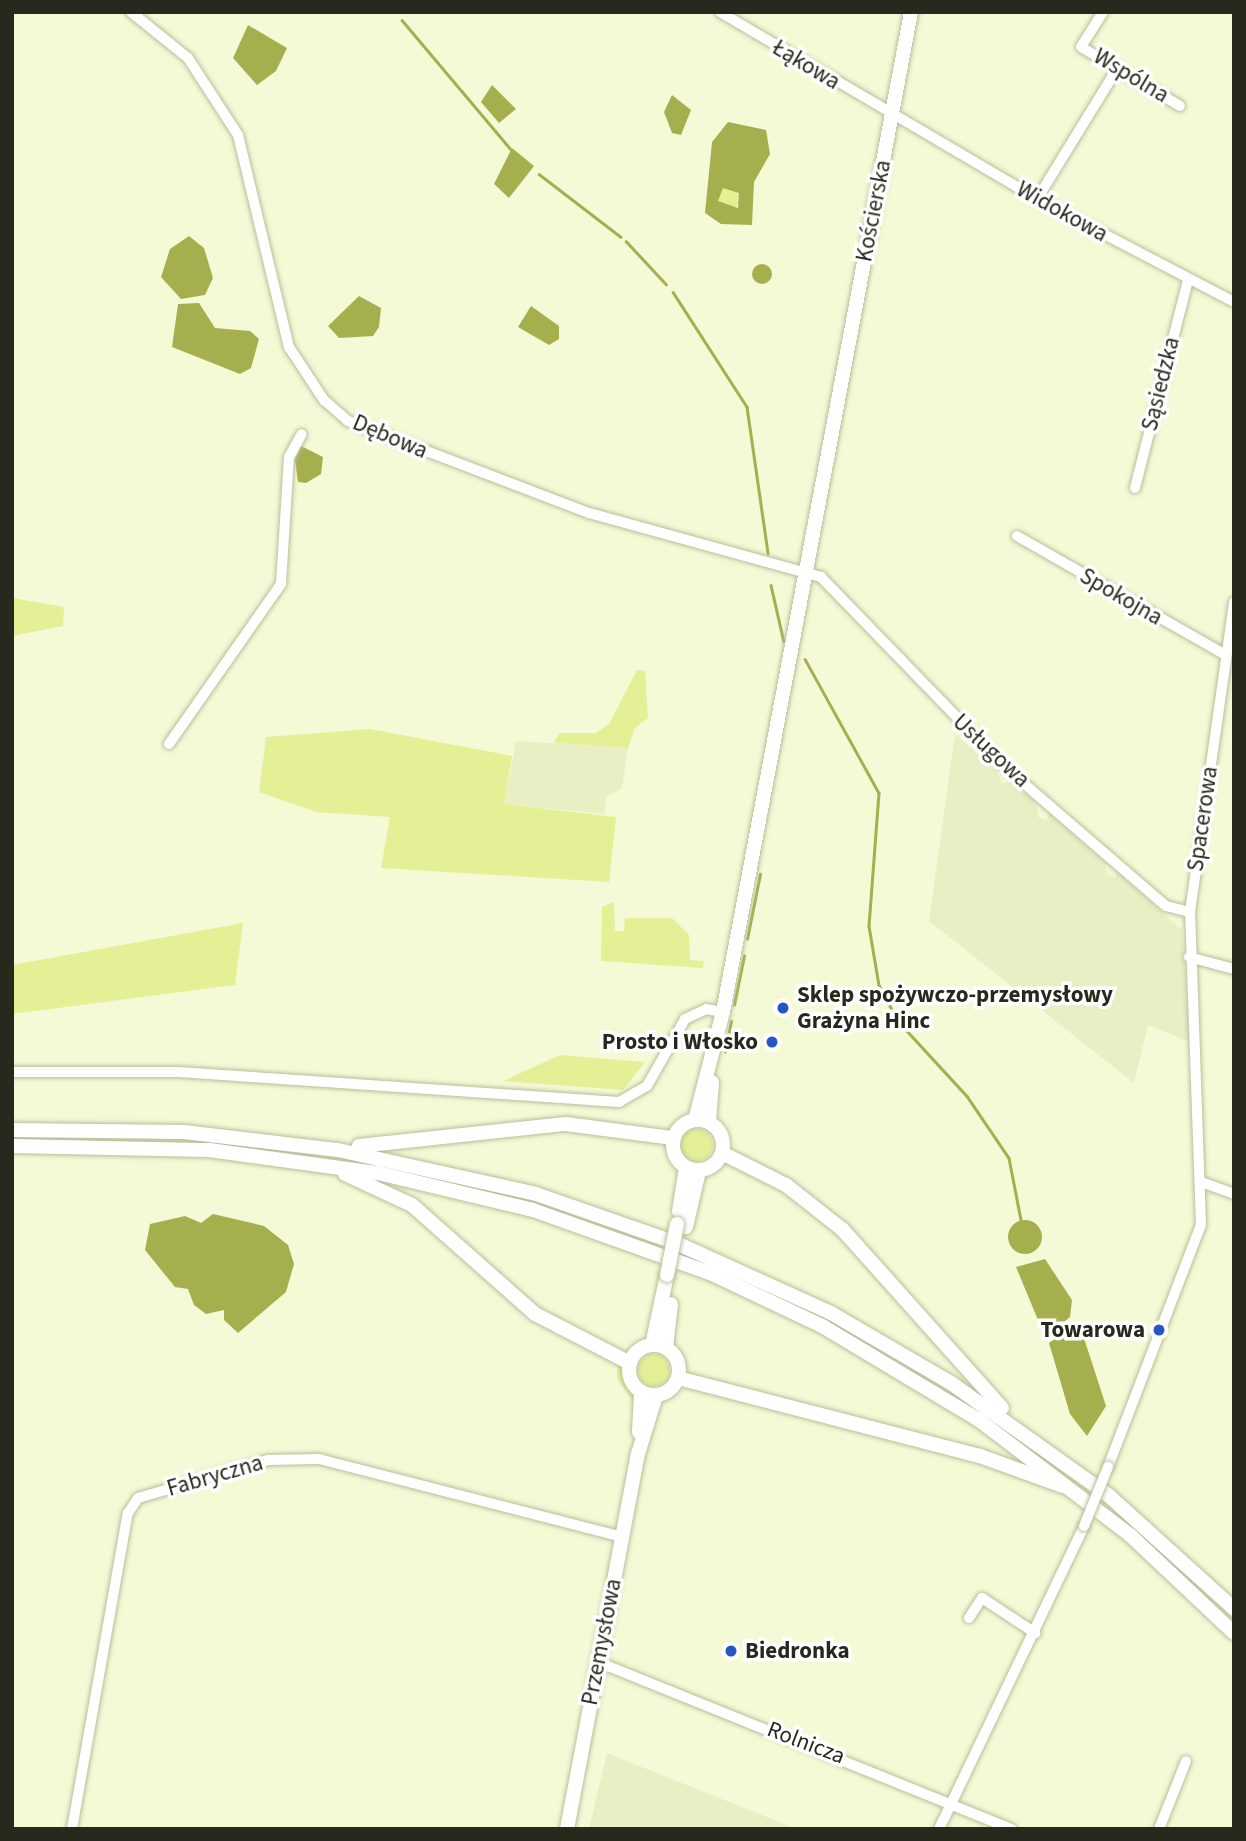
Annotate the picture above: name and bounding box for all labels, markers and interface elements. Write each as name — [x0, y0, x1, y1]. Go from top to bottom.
street label: Łąkowa — [767, 34, 845, 96]
street label: Wspólna — [1088, 43, 1174, 109]
street label: Kościerska — [851, 158, 897, 264]
street label: Widokowa — [1011, 176, 1113, 248]
street label: Sąsiedzka — [1136, 334, 1186, 434]
street label: Dębowa — [348, 409, 432, 465]
street label: Spokojna — [1075, 562, 1167, 632]
street label: Usługowa — [947, 708, 1035, 794]
street label: Spacerowa — [1182, 765, 1224, 873]
place label: Sklep spożywczo-przemysłowy Grażyna Hinc — [797, 981, 1113, 1035]
marker: Sklep spożywczo-przemysłowy Grażyna Hinc — [775, 1000, 791, 1016]
place label: Prosto i Włosko — [602, 1028, 758, 1056]
marker: Prosto i Włosko — [764, 1034, 780, 1050]
place label: Towarowa — [1040, 1316, 1145, 1344]
marker: Towarowa — [1151, 1322, 1167, 1338]
street label: Fabryczna — [164, 1449, 266, 1503]
street label: Przemysłowa — [576, 1576, 628, 1708]
place label: Biedronka — [745, 1637, 850, 1665]
marker: Biedronka — [723, 1643, 739, 1659]
street label: Rolnicza — [763, 1716, 849, 1770]

